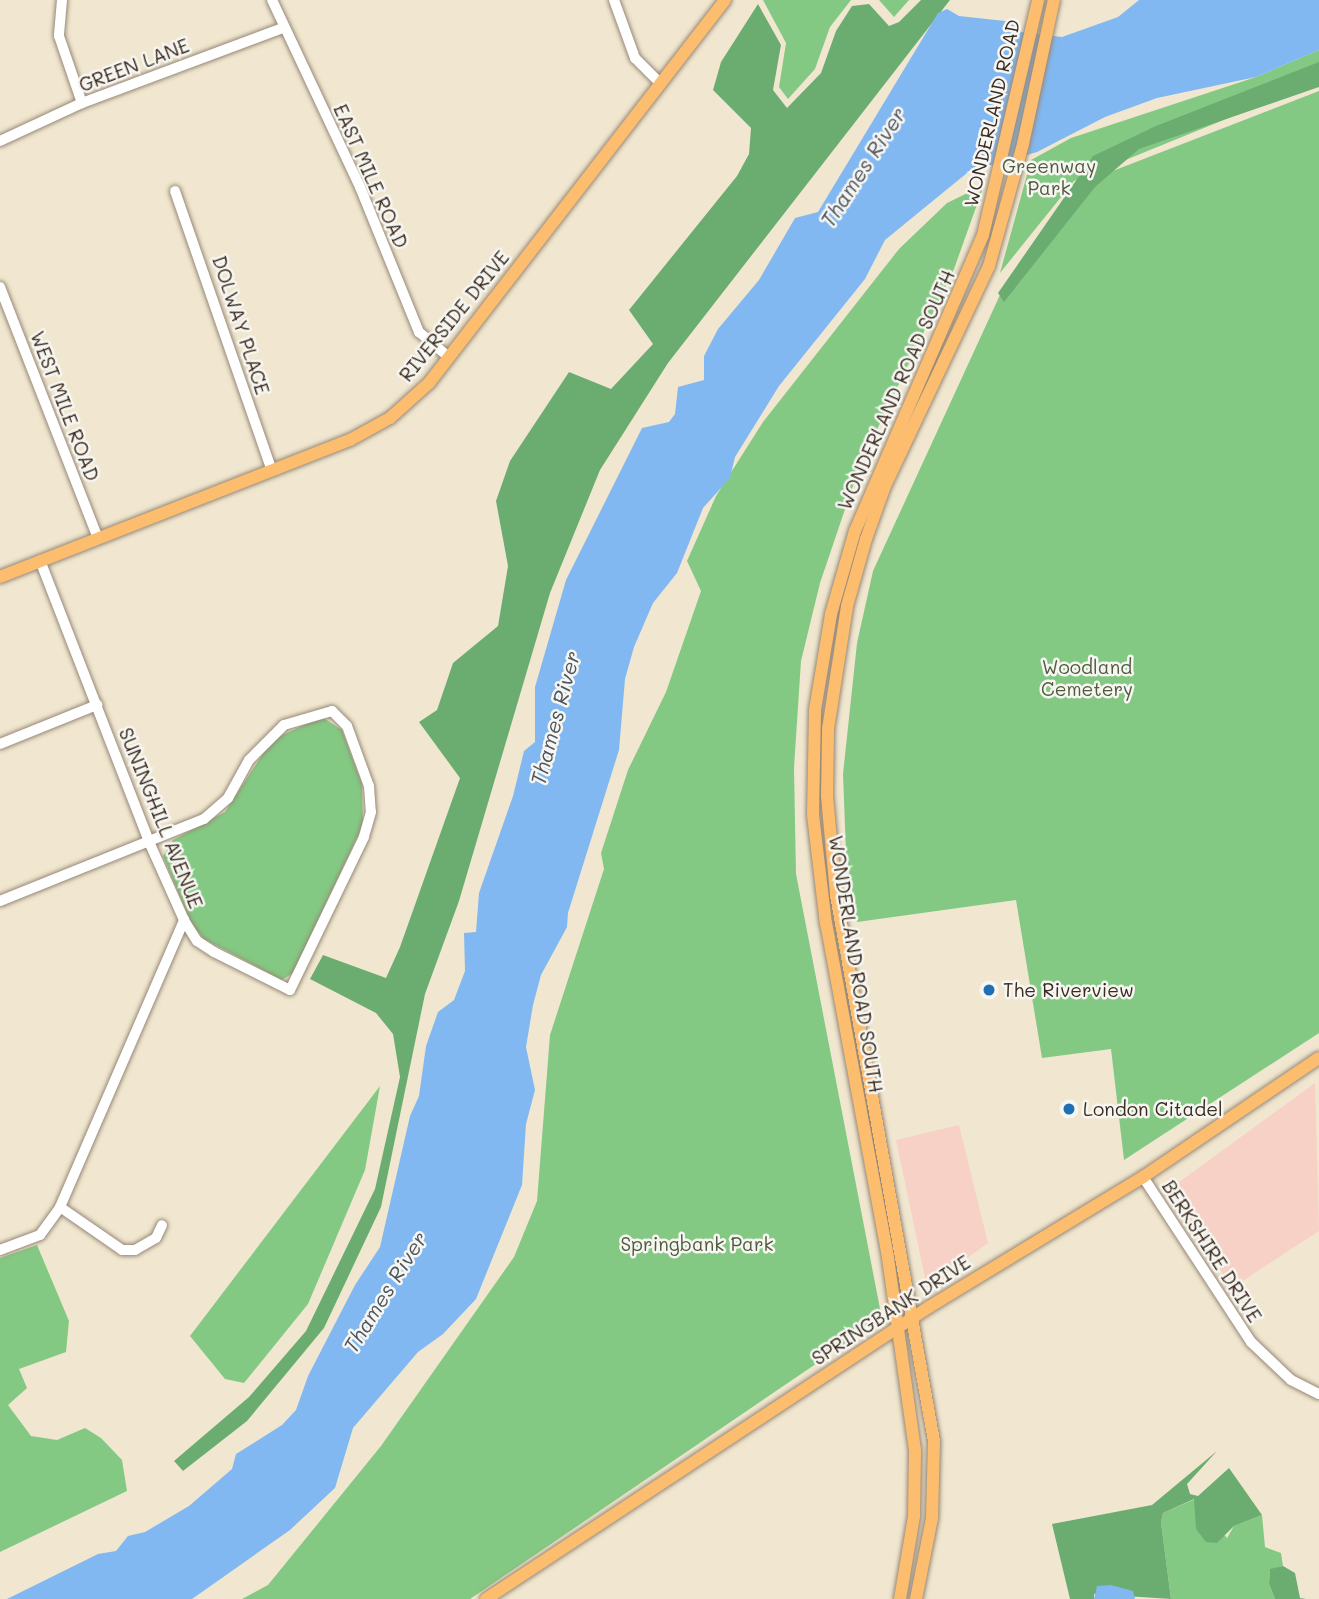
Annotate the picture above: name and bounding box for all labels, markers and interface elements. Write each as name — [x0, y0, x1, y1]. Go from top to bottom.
street label: WONDERLAND ROAD — [959, 17, 1025, 209]
street label: GREEN LANE — [76, 34, 192, 96]
street label: EAST MILE ROAD — [329, 100, 413, 252]
water label: Thames River — [815, 102, 911, 232]
park label: Greenway Park — [1002, 155, 1096, 199]
street label: RIVERSIDE DRIVE — [394, 246, 514, 386]
street label: DOLWAY PLACE — [208, 253, 274, 397]
street label: WONDERLAND ROAD SOUTH — [833, 267, 959, 513]
street label: WEST MILE ROAD — [26, 328, 104, 484]
water label: Thames River — [525, 648, 585, 788]
park label: Woodland Cemetery — [1041, 656, 1133, 700]
street label: SUNINGHILL AVENUE — [114, 724, 208, 912]
street label: WONDERLAND ROAD SOUTH — [824, 834, 888, 1094]
place label: The Riverview — [1003, 979, 1134, 1001]
marker: The Riverview — [981, 982, 997, 998]
place label: London Citadel — [1083, 1098, 1223, 1120]
marker: London Citadel — [1061, 1101, 1077, 1117]
street label: BERKSHIRE DRIVE — [1158, 1176, 1266, 1326]
water label: Thames River — [338, 1227, 432, 1357]
park label: Springbank Park — [620, 1233, 774, 1255]
street label: SPRINGBANK DRIVE — [808, 1250, 974, 1370]

